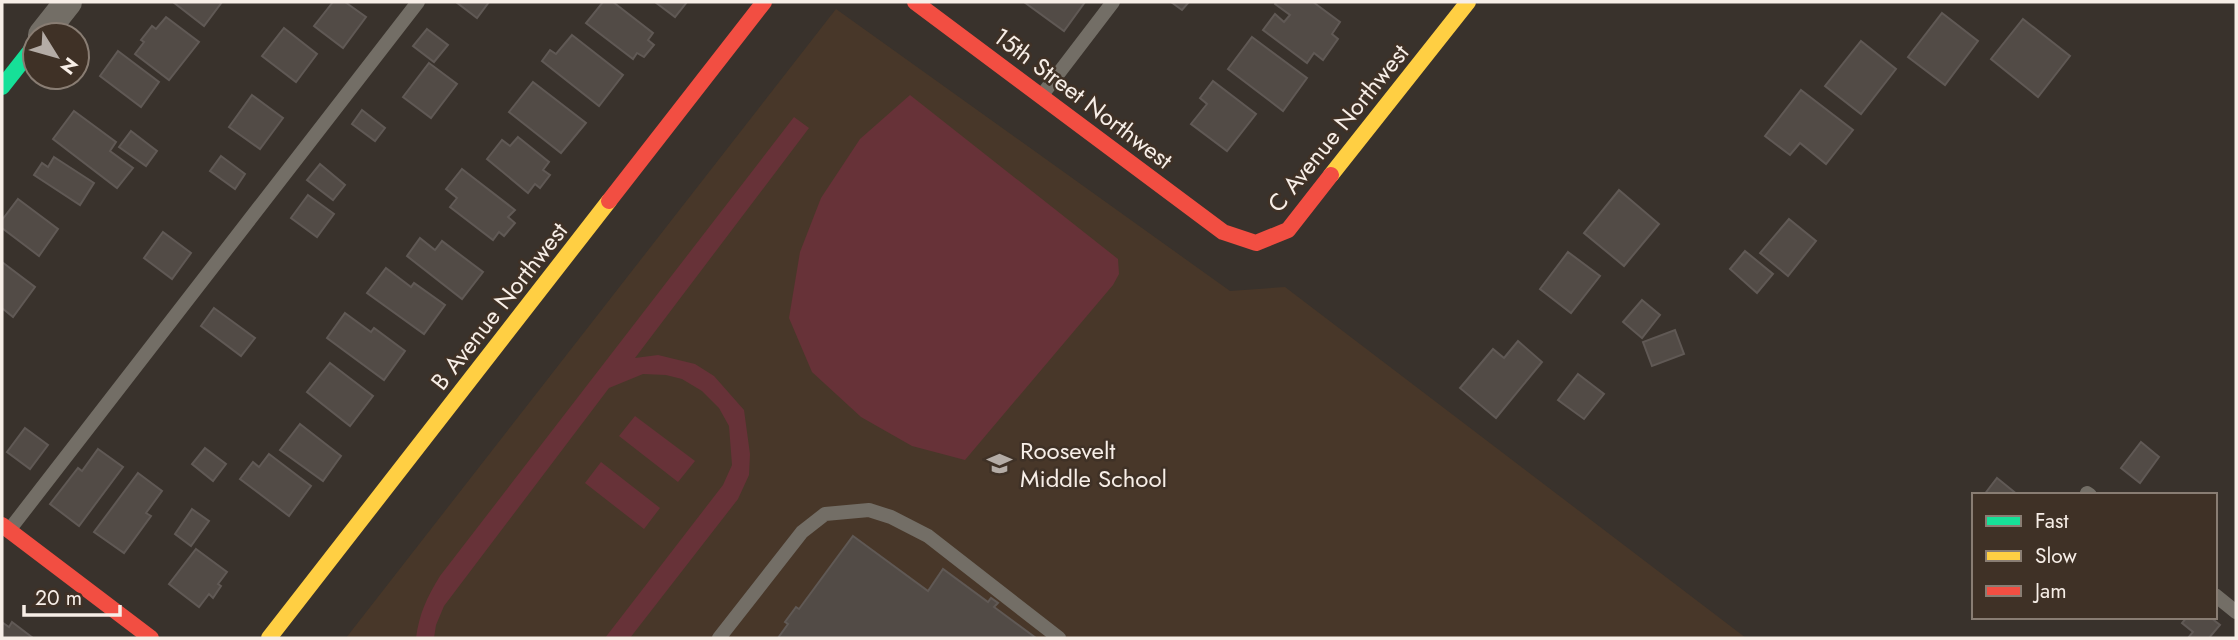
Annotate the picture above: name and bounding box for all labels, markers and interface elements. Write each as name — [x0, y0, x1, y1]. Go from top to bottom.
street label: 15th Street Northwest — [986, 19, 1180, 177]
north arrow — [21, 21, 91, 91]
street label: C Avenue Northwest — [1259, 36, 1417, 220]
text: N — [54, 52, 85, 80]
street label: B Avenue Northwest — [422, 214, 576, 397]
place label: Roosevelt Middle School — [1020, 433, 1167, 496]
school or university icon: Roosevelt Middle School — [986, 450, 1014, 478]
legend — [1972, 493, 2217, 619]
text: Fast — [2035, 506, 2068, 536]
text: Slow — [2035, 541, 2077, 571]
scale bar — [24, 574, 121, 618]
text: Jam — [2032, 576, 2067, 606]
text: 20 m — [35, 583, 82, 613]

